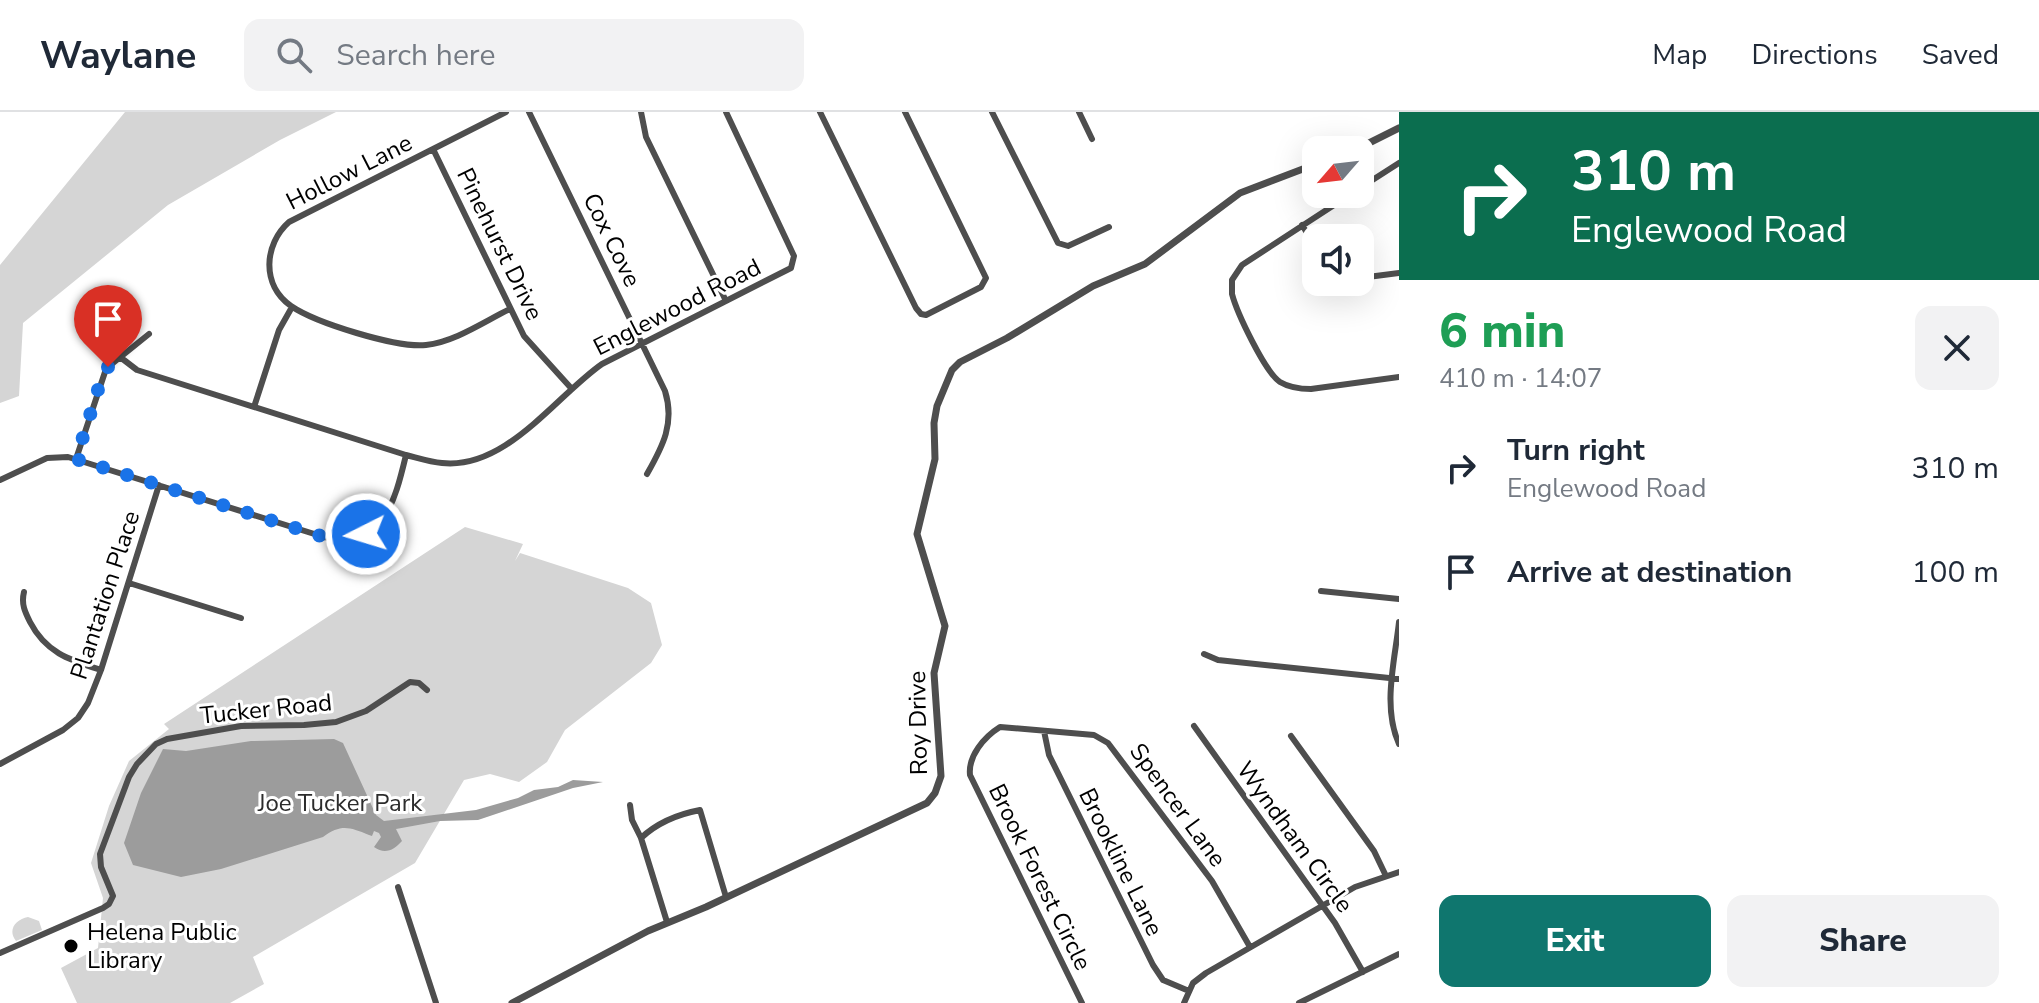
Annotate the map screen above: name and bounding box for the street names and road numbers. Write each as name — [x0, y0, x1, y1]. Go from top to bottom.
street label: Hollow Lane — [281, 127, 417, 217]
street label: Pinehurst Drive — [449, 163, 551, 325]
street label: Cox Cove — [576, 188, 648, 292]
street label: Englewood Road — [588, 251, 766, 363]
street label: Plantation Place — [63, 507, 147, 683]
street label: Roy Drive — [901, 671, 935, 775]
street label: Tucker Road — [199, 686, 333, 732]
street label: Spencer Lane — [1122, 737, 1234, 873]
street label: Wyndham Circle — [1229, 755, 1361, 919]
street label: Brook Forest Circle — [981, 778, 1099, 976]
street label: Brookline Lane — [1071, 783, 1171, 941]

